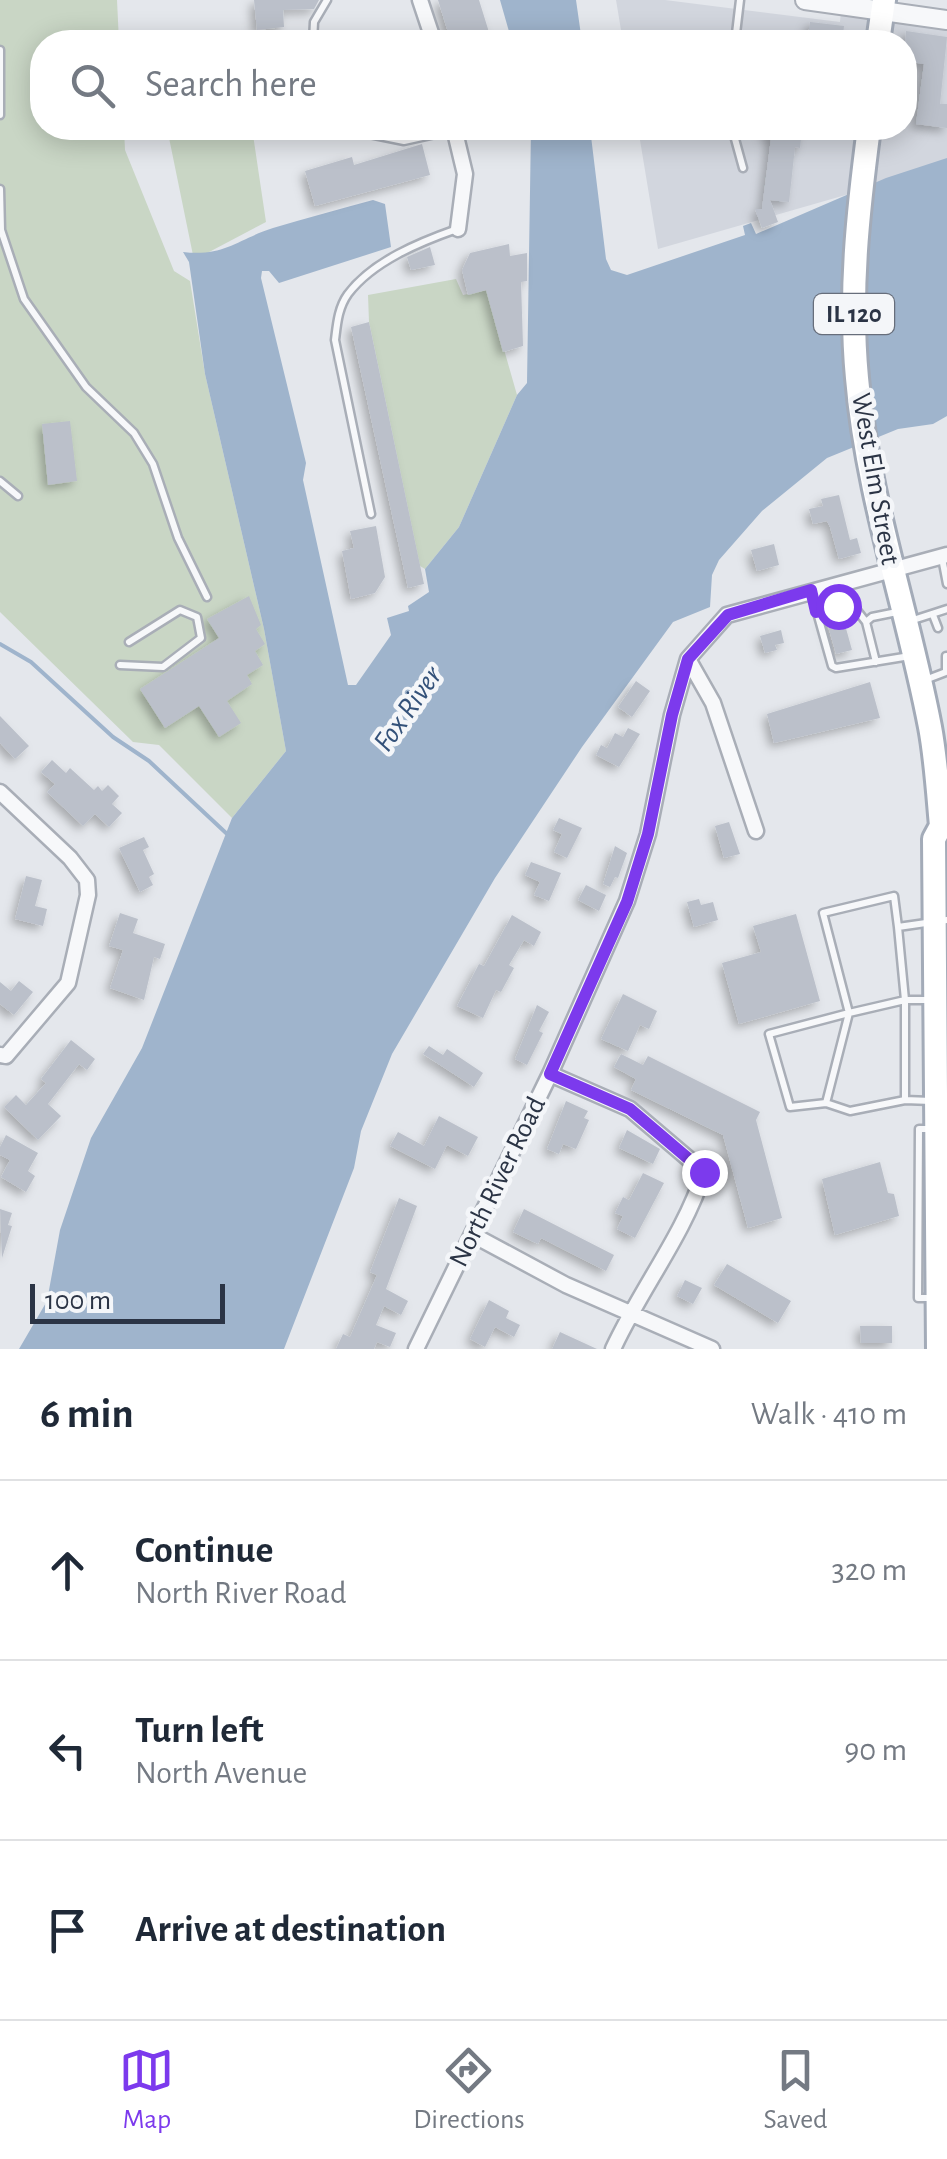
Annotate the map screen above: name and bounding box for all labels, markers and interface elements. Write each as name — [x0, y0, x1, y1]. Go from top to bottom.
search box — [30, 30, 917, 140]
icon: search — [65, 58, 120, 113]
text: Search here — [145, 66, 317, 104]
road number: IL 120 — [814, 294, 894, 334]
street label: West Elm Street — [846, 391, 904, 567]
route start — [816, 584, 862, 630]
water label: Fox River — [368, 660, 449, 757]
street label: North River Road — [445, 1093, 551, 1271]
route end — [682, 1150, 728, 1196]
scale bar — [30, 1279, 225, 1324]
text: 100 m — [45, 1287, 111, 1315]
text: 6 min — [40, 1393, 134, 1435]
text: Walk · 410 m — [751, 1398, 907, 1430]
text: Continue — [135, 1532, 273, 1570]
icon: ahead — [40, 1543, 95, 1598]
text: 320 m — [831, 1554, 907, 1586]
text: North River Road — [135, 1577, 347, 1609]
text: Turn left — [135, 1712, 263, 1750]
icon: left — [40, 1723, 95, 1778]
text: 90 m — [844, 1734, 907, 1766]
text: North Avenue — [135, 1757, 307, 1789]
icon: arrive — [40, 1903, 95, 1958]
text: Arrive at destination — [135, 1911, 446, 1949]
tab: Map — [119, 2043, 174, 2137]
tab: Directions — [413, 2043, 525, 2137]
tab: Saved — [764, 2043, 828, 2137]

